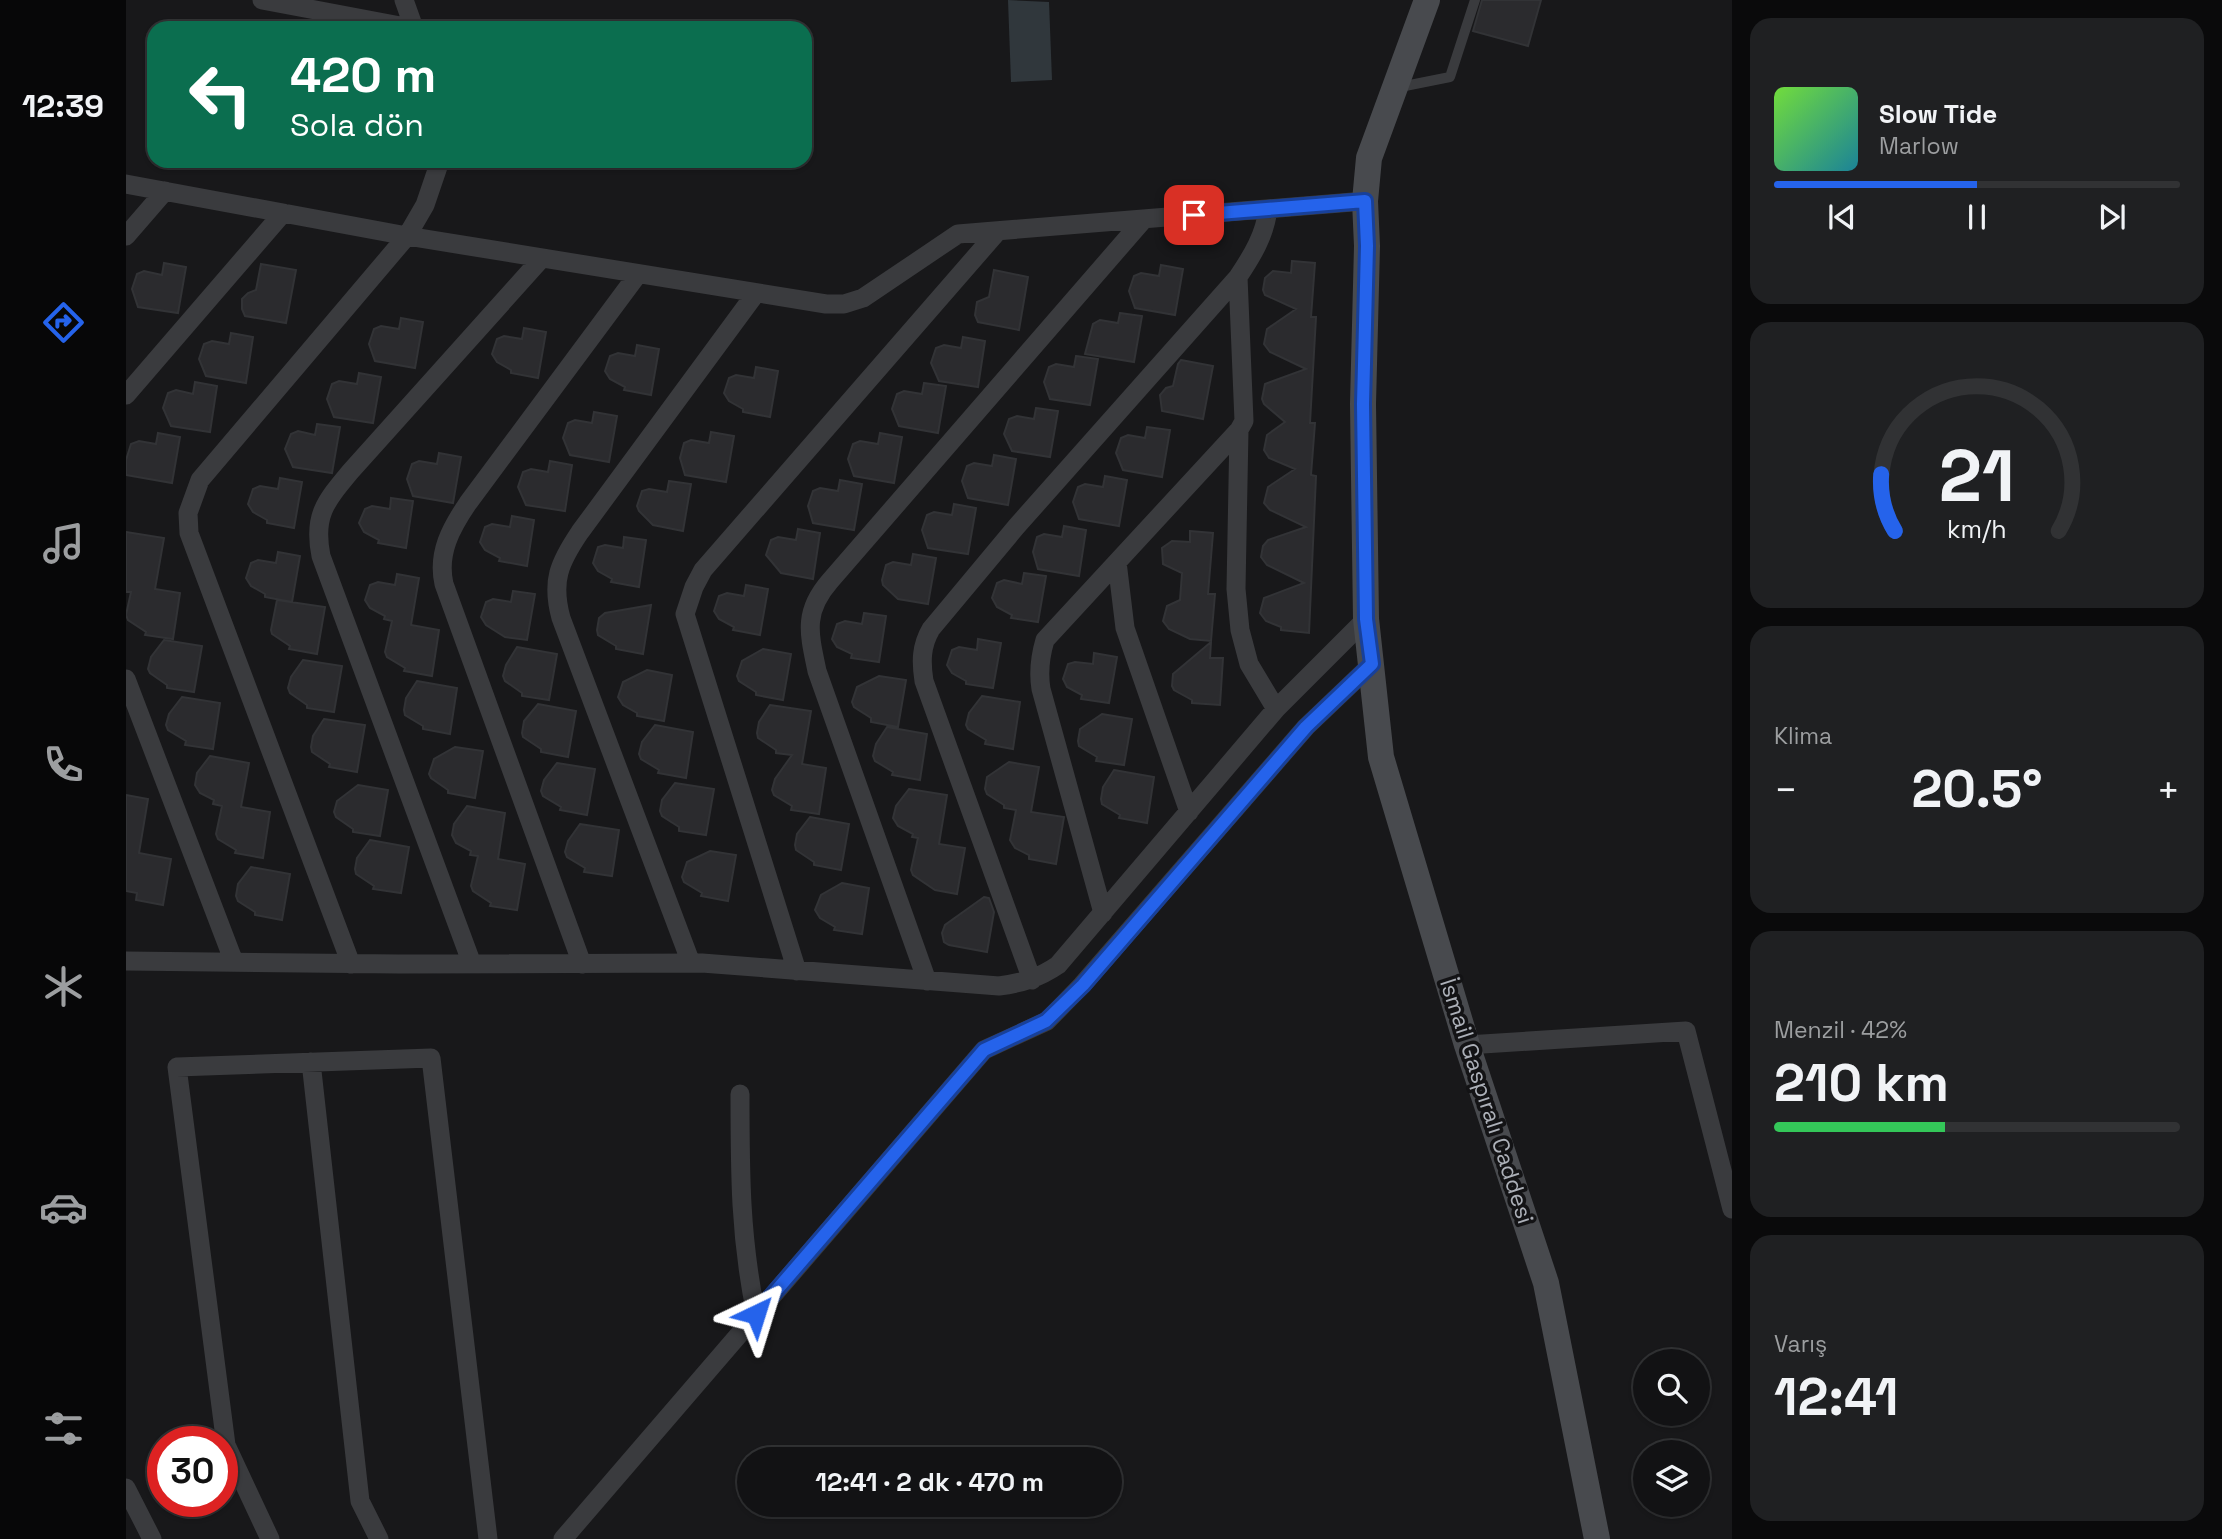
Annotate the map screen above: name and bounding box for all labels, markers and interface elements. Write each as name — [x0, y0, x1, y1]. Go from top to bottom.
text: 420 m — [290, 44, 436, 106]
icon: left — [175, 49, 266, 140]
text: 12:39 — [22, 86, 104, 126]
text: Slow Tide — [1879, 97, 1997, 131]
text: Sola dön — [290, 105, 424, 145]
text: Marlow — [1879, 131, 1959, 161]
pin — [1164, 185, 1224, 245]
icon: arrive — [1175, 196, 1213, 234]
icon: previous — [1823, 198, 1861, 236]
icon: pause — [1958, 198, 1996, 236]
icon: next — [2093, 198, 2131, 236]
icon: directions — [39, 298, 88, 347]
text: 21 — [1939, 430, 2015, 523]
text: km/h — [1947, 513, 2007, 545]
icon: music — [39, 519, 88, 568]
text: Klima — [1774, 721, 1832, 751]
icon: phone — [39, 740, 88, 789]
text: 20.5° — [1911, 756, 2043, 822]
text: − — [1774, 766, 1798, 814]
text: + — [2156, 766, 2180, 814]
icon: climate — [39, 962, 88, 1011]
street label: İsmail Gaspıralı Caddesi — [1433, 975, 1541, 1227]
text: Menzil · 42% — [1774, 1015, 1907, 1045]
text: 210 km — [1774, 1050, 1949, 1116]
icon: car — [39, 1183, 88, 1232]
position arrow — [719, 1277, 793, 1351]
text: Varış — [1774, 1329, 1827, 1359]
map controls — [1633, 1349, 1710, 1517]
button: search — [1633, 1349, 1710, 1426]
text: 12:41 — [1774, 1364, 1899, 1430]
icon: filters — [39, 1404, 88, 1453]
speed limit sign: 30 — [147, 1426, 238, 1517]
button: layers — [1633, 1440, 1710, 1517]
text: 12:41 · 2 dk · 470 m — [815, 1465, 1044, 1499]

